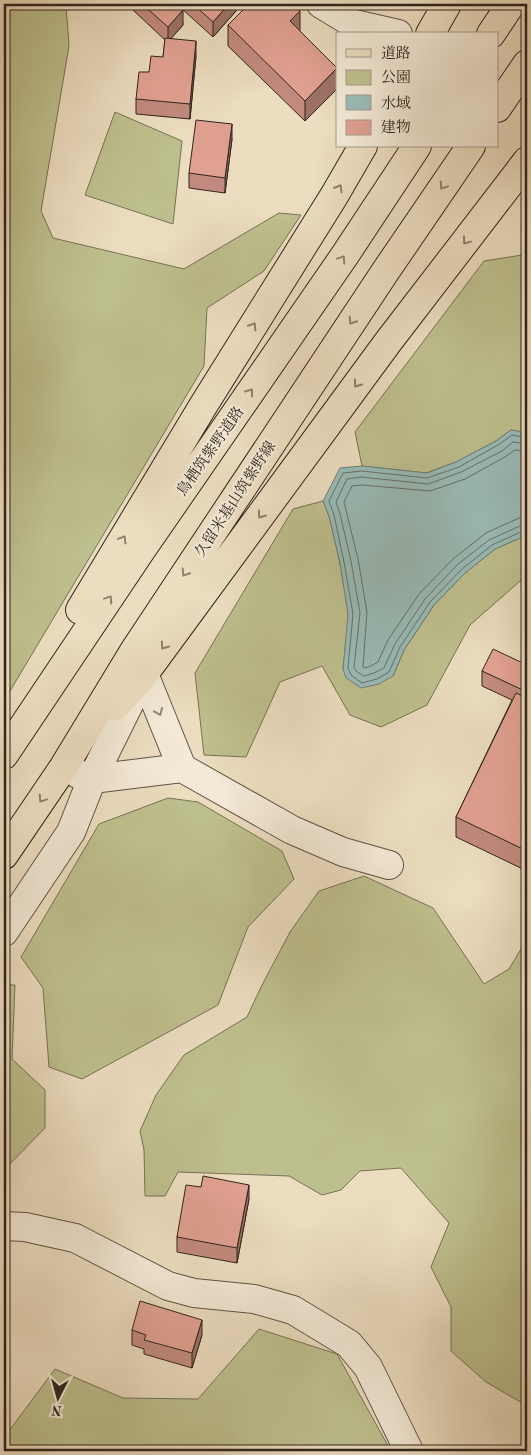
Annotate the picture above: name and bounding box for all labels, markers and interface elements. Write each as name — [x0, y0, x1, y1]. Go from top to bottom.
legend — [336, 32, 498, 148]
text: 道路 — [381, 45, 411, 62]
text: 公園 — [381, 69, 411, 86]
text: 水域 — [381, 95, 411, 112]
text: 建物 — [381, 119, 411, 136]
one-way arrow — [440, 181, 449, 190]
one-way arrow — [333, 184, 343, 193]
one-way arrow — [463, 235, 471, 244]
one-way arrow — [336, 255, 346, 264]
one-way arrow — [349, 315, 358, 325]
one-way arrow — [247, 322, 256, 331]
one-way arrow — [354, 379, 363, 388]
one-way arrow — [244, 389, 253, 398]
street label: 鳥栖筑紫野道路 — [173, 403, 247, 499]
street label: 久留米基山筑紫野線 — [192, 438, 279, 561]
one-way arrow — [258, 509, 266, 518]
one-way arrow — [116, 536, 126, 545]
one-way arrow — [182, 568, 192, 577]
one-way arrow — [103, 595, 112, 604]
one-way arrow — [161, 640, 170, 650]
one-way arrow — [153, 707, 164, 716]
one-way arrow — [39, 793, 48, 803]
north arrow — [32, 1372, 82, 1422]
text: N — [50, 1402, 63, 1417]

